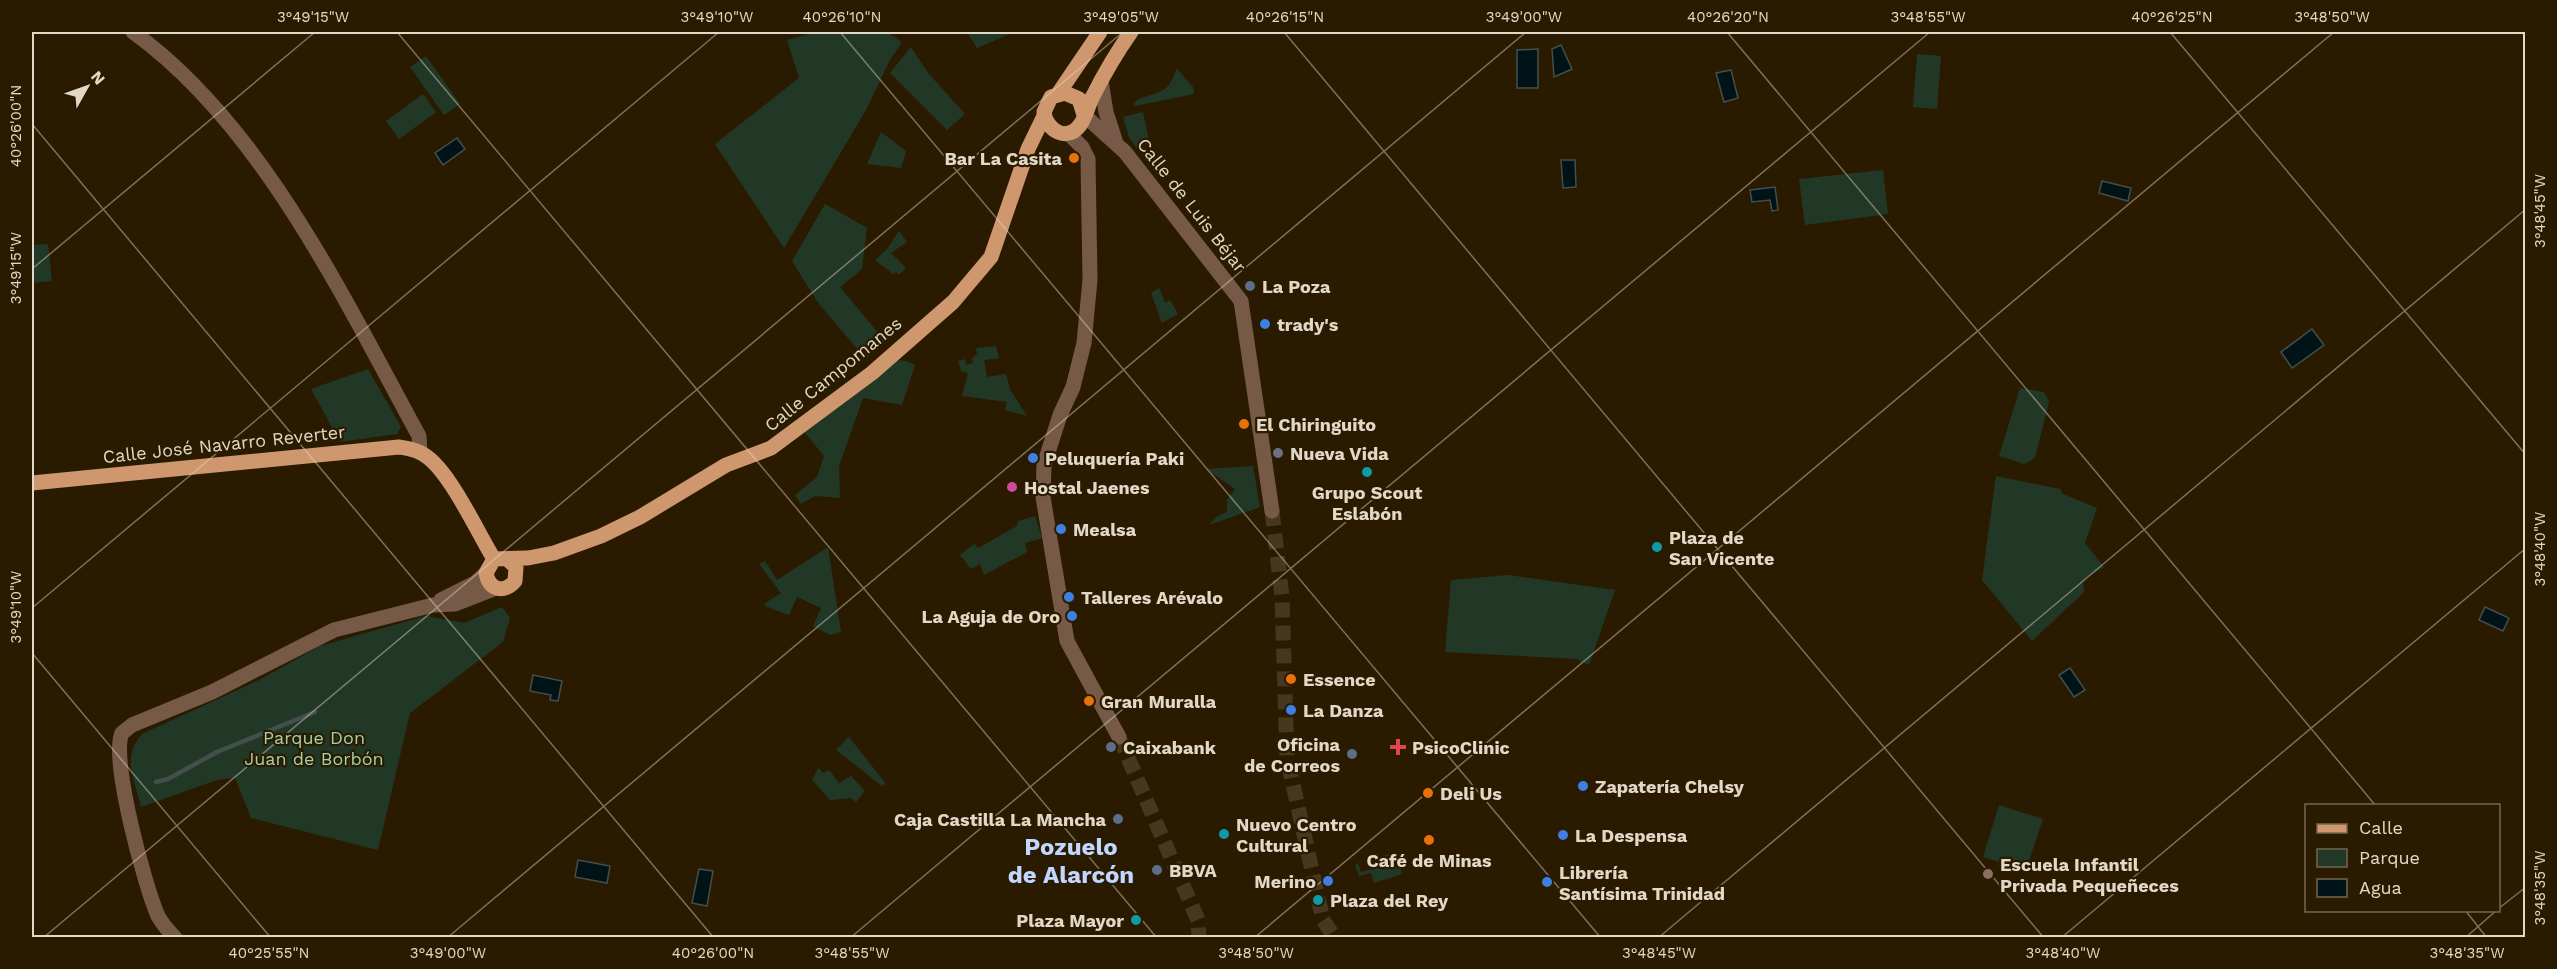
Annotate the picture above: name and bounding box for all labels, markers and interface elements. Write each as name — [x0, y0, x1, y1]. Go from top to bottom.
text: 3°49'15"W — [277, 8, 349, 26]
text: 3°49'10"W — [681, 8, 753, 26]
text: 40°26'10"N — [802, 8, 882, 26]
text: 3°49'05"W — [1083, 8, 1159, 26]
text: 40°26'15"N — [1246, 8, 1324, 26]
text: 3°49'00"W — [1486, 8, 1562, 26]
text: 40°26'20"N — [1687, 8, 1769, 26]
text: 3°48'55"W — [1890, 8, 1966, 26]
text: 40°26'25"N — [2131, 8, 2213, 26]
text: 3°48'50"W — [2294, 8, 2370, 26]
north arrow — [57, 57, 117, 117]
text: N — [87, 67, 109, 88]
text: 40°26'00"N — [7, 85, 25, 167]
street label: Calle de Luis Béjar — [1133, 134, 1251, 276]
place label: Bar La Casita — [944, 148, 1063, 169]
marker: Bar La Casita — [1067, 151, 1081, 165]
text: 3°48'45"W — [2531, 174, 2549, 248]
text: 3°49'15"W — [7, 232, 25, 304]
place label: La Poza — [1262, 276, 1331, 297]
marker: La Poza — [1243, 279, 1257, 293]
street label: Calle Campomanes — [760, 312, 906, 436]
place label: trady's — [1277, 314, 1339, 335]
marker: trady's — [1258, 317, 1272, 331]
place label: El Chiringuito — [1256, 414, 1376, 435]
marker: El Chiringuito — [1237, 417, 1251, 431]
street label: Calle José Navarro Reverter — [102, 421, 346, 467]
place label: Nueva Vida — [1290, 443, 1389, 464]
marker: Nueva Vida — [1271, 446, 1285, 460]
place label: Peluquería Paki — [1045, 448, 1184, 469]
marker: Peluquería Paki — [1026, 451, 1040, 465]
marker: Grupo Scout Eslabón — [1360, 465, 1374, 479]
place label: Hostal Jaenes — [1024, 477, 1150, 498]
marker: Hostal Jaenes — [1005, 480, 1019, 494]
place label: Grupo Scout Eslabón — [1312, 482, 1422, 524]
text: 3°48'40"W — [2531, 512, 2549, 586]
place label: Mealsa — [1073, 519, 1137, 540]
marker: Mealsa — [1054, 522, 1068, 536]
place label: Plaza de San Vicente — [1669, 527, 1774, 569]
marker: Plaza de San Vicente — [1650, 540, 1664, 554]
text: 3°49'10"W — [7, 571, 25, 643]
place label: Talleres Arévalo — [1081, 587, 1223, 608]
marker: Talleres Arévalo — [1062, 590, 1076, 604]
place label: La Aguja de Oro — [922, 606, 1060, 627]
marker: La Aguja de Oro — [1065, 609, 1079, 623]
place label: Essence — [1303, 669, 1376, 690]
marker: Essence — [1284, 672, 1298, 686]
place label: Gran Muralla — [1101, 691, 1217, 712]
marker: Gran Muralla — [1082, 694, 1096, 708]
place label: La Danza — [1303, 700, 1384, 721]
marker: La Danza — [1284, 703, 1298, 717]
park label: Parque Don Juan de Borbón — [244, 727, 384, 769]
place label: Oficina de Correos — [1244, 734, 1341, 776]
place label: Caixabank — [1123, 737, 1217, 758]
place label: PsicoClinic — [1412, 737, 1510, 758]
marker: PsicoClinic — [1389, 738, 1407, 756]
marker: Caixabank — [1104, 740, 1118, 754]
marker: Oficina de Correos — [1345, 747, 1359, 761]
place label: Zapatería Chelsy — [1595, 776, 1745, 797]
marker: Zapatería Chelsy — [1576, 779, 1590, 793]
place label: Deli Us — [1440, 783, 1502, 804]
marker: Deli Us — [1421, 786, 1435, 800]
legend — [2305, 804, 2500, 912]
place label: Caja Castilla La Mancha — [894, 809, 1107, 830]
marker: Caja Castilla La Mancha — [1111, 812, 1125, 826]
place label: Nuevo Centro Cultural — [1236, 814, 1357, 856]
text: Calle — [2359, 817, 2403, 838]
place label: La Despensa — [1575, 825, 1688, 846]
marker: Nuevo Centro Cultural — [1217, 827, 1231, 841]
marker: La Despensa — [1556, 828, 1570, 842]
district label: Pozuelo de Alarcón — [1008, 833, 1134, 889]
marker: Café de Minas — [1422, 833, 1436, 847]
text: Parque — [2359, 847, 2420, 868]
place label: Café de Minas — [1366, 850, 1492, 871]
text: 3°48'35"W — [2531, 850, 2549, 926]
place label: Escuela Infantil Privada Pequeñeces — [2000, 854, 2179, 896]
place label: BBVA — [1169, 860, 1218, 881]
place label: Librería Santísima Trinidad — [1559, 862, 1725, 904]
marker: BBVA — [1150, 863, 1164, 877]
marker: Escuela Infantil Privada Pequeñeces — [1981, 867, 1995, 881]
place label: Merino — [1254, 871, 1316, 892]
marker: Merino — [1321, 874, 1335, 888]
marker: Librería Santísima Trinidad — [1540, 875, 1554, 889]
text: Agua — [2359, 877, 2402, 898]
place label: Plaza del Rey — [1330, 890, 1449, 911]
marker: Plaza del Rey — [1311, 893, 1325, 907]
place label: Plaza Mayor — [1016, 910, 1124, 931]
marker: Plaza Mayor — [1129, 913, 1143, 927]
text: 40°25'55"N — [229, 944, 309, 962]
text: 3°49'00"W — [410, 944, 486, 962]
text: 40°26'00"N — [672, 944, 754, 962]
text: 3°48'55"W — [814, 944, 890, 962]
text: 3°48'50"W — [1218, 944, 1294, 962]
text: 3°48'45"W — [1622, 944, 1696, 962]
text: 3°48'40"W — [2026, 944, 2100, 962]
text: 3°48'35"W — [2429, 944, 2505, 962]

